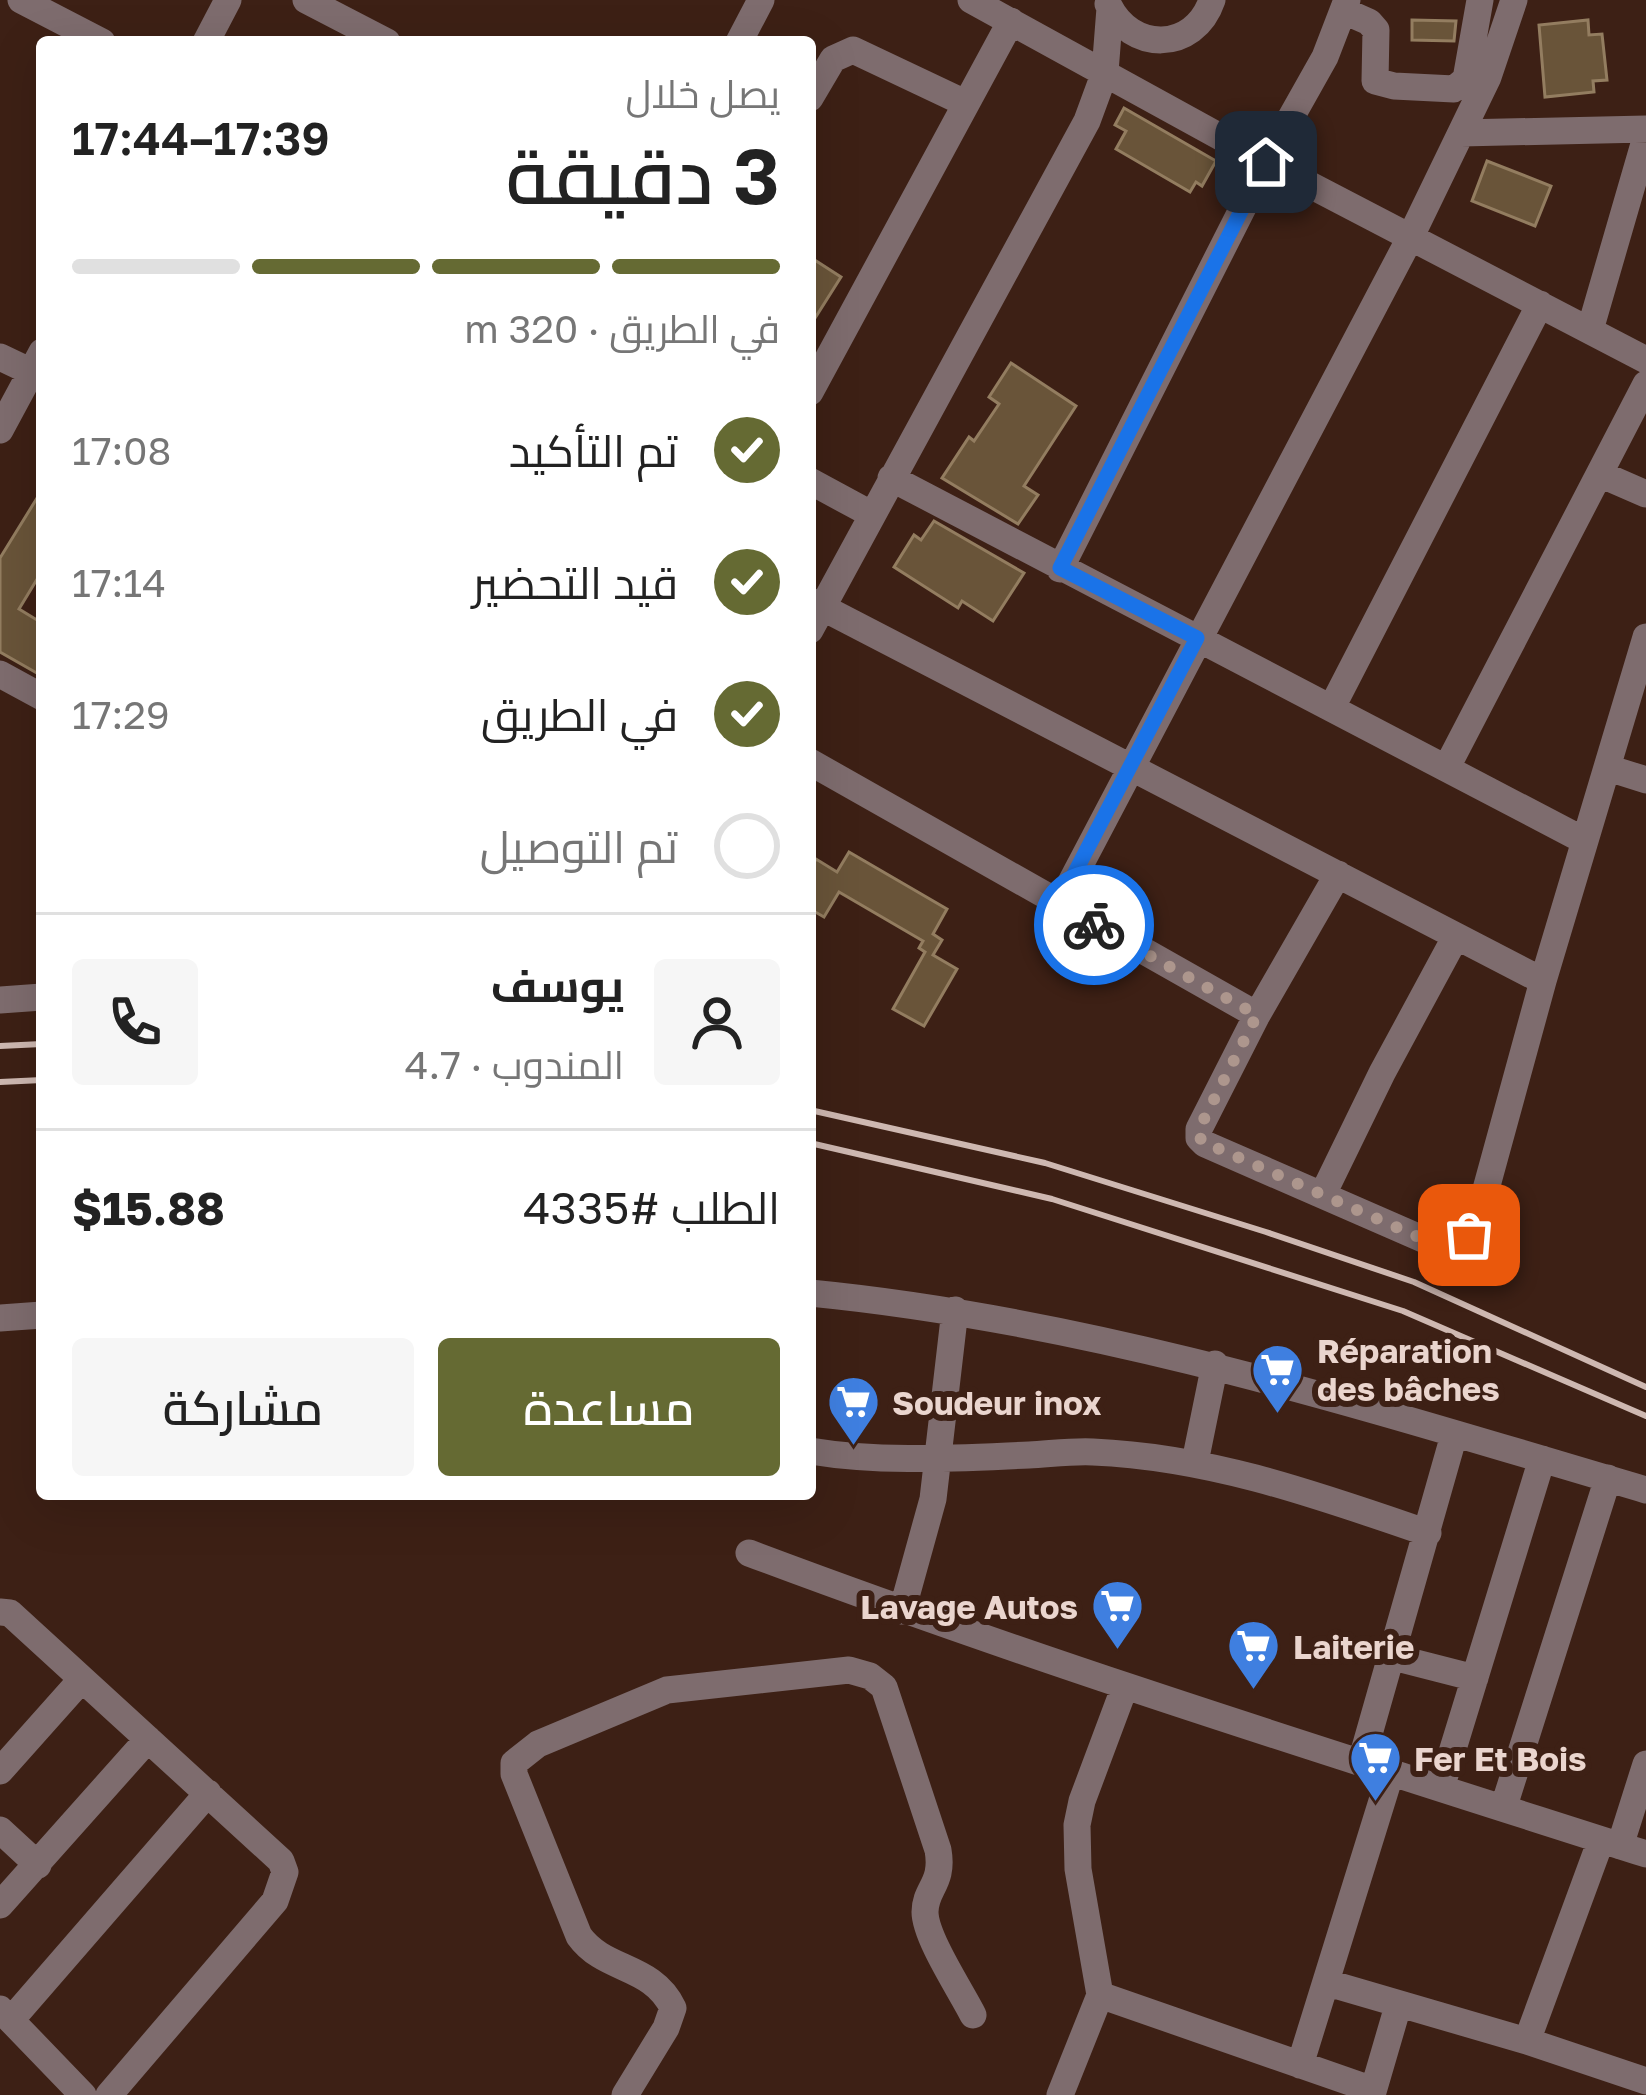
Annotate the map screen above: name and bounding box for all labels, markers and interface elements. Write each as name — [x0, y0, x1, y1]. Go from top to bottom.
text: يصل خلال — [626, 70, 780, 117]
text: 17:39–17:44 — [72, 111, 330, 165]
pin — [1215, 111, 1317, 213]
text: 3 دقيقة — [506, 128, 780, 221]
icon: home — [1233, 129, 1299, 195]
text: في الطريق · 320 m — [464, 305, 780, 352]
icon: check — [714, 417, 780, 483]
text: تم التأكيد — [509, 423, 678, 477]
text: 17:08 — [72, 427, 171, 474]
icon: check — [714, 549, 780, 615]
text: قيد التحضير — [472, 555, 678, 609]
text: 17:14 — [72, 559, 166, 606]
icon: check — [714, 681, 780, 747]
text: في الطريق — [481, 687, 678, 741]
text: 17:29 — [72, 691, 170, 738]
text: تم التوصيل — [480, 819, 678, 873]
courier — [1034, 865, 1154, 985]
icon: bike — [1061, 892, 1127, 958]
text: يوسف — [490, 958, 624, 1012]
button: phone — [72, 959, 198, 1085]
button: person — [654, 959, 780, 1085]
text: المندوب · 4.7 — [405, 1041, 624, 1088]
text: الطلب #4335 — [523, 1180, 780, 1234]
text: $15.88 — [72, 1181, 225, 1235]
pin — [1418, 1184, 1520, 1286]
icon: bag — [1436, 1202, 1502, 1268]
place label: Réparation des bâches — [1317, 1331, 1500, 1408]
button: مشاركة — [72, 1338, 414, 1476]
button: مساعدة — [438, 1338, 780, 1476]
supermarket icon: Réparation des bâches — [1250, 1341, 1306, 1415]
supermarket icon: Soudeur inox — [825, 1374, 881, 1448]
place label: Soudeur inox — [892, 1383, 1101, 1422]
supermarket icon: Lavage Autos — [1089, 1578, 1145, 1652]
place label: Lavage Autos — [860, 1587, 1078, 1626]
supermarket icon: Laiterie — [1226, 1618, 1282, 1692]
place label: Laiterie — [1293, 1627, 1414, 1666]
supermarket icon: Fer Et Bois — [1347, 1730, 1403, 1804]
place label: Fer Et Bois — [1414, 1739, 1587, 1778]

